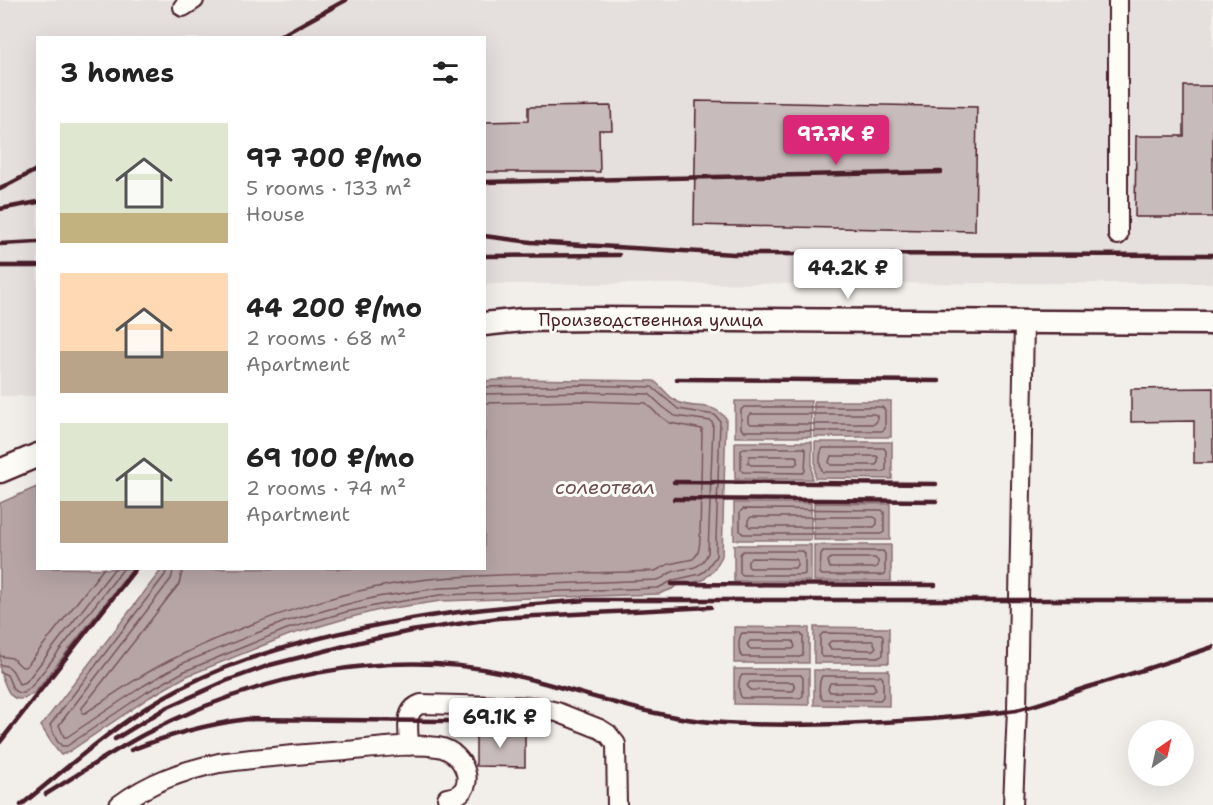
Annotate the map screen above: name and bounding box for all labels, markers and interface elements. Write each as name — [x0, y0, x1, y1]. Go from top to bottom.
text: 3 homes — [60, 55, 174, 90]
icon: filters — [429, 56, 462, 89]
pin: 97.7K ₽ — [781, 115, 891, 166]
text: 97.7K ₽ — [797, 121, 875, 147]
text: 97 700 ₽/mo — [246, 140, 422, 175]
icon: home — [108, 147, 180, 219]
text: 5 rooms · 133 m² — [246, 175, 411, 201]
text: House — [246, 201, 305, 227]
pin: 44.2K ₽ — [793, 249, 903, 300]
text: 44.2K ₽ — [808, 255, 888, 281]
text: 44 200 ₽/mo — [246, 290, 422, 325]
icon: home — [108, 297, 180, 369]
street label: Производственная улица — [539, 308, 763, 332]
text: 2 rooms · 68 m² — [246, 325, 406, 351]
text: Apartment — [246, 351, 350, 377]
text: 69 100 ₽/mo — [246, 440, 415, 475]
icon: home — [108, 447, 180, 519]
water label: солеотвал — [555, 474, 655, 500]
text: 2 rooms · 74 m² — [246, 475, 406, 501]
text: Apartment — [246, 501, 350, 527]
pin: 69.1K ₽ — [445, 698, 555, 749]
text: 69.1K ₽ — [463, 704, 537, 730]
north arrow — [1128, 720, 1194, 786]
map controls — [1128, 720, 1194, 786]

